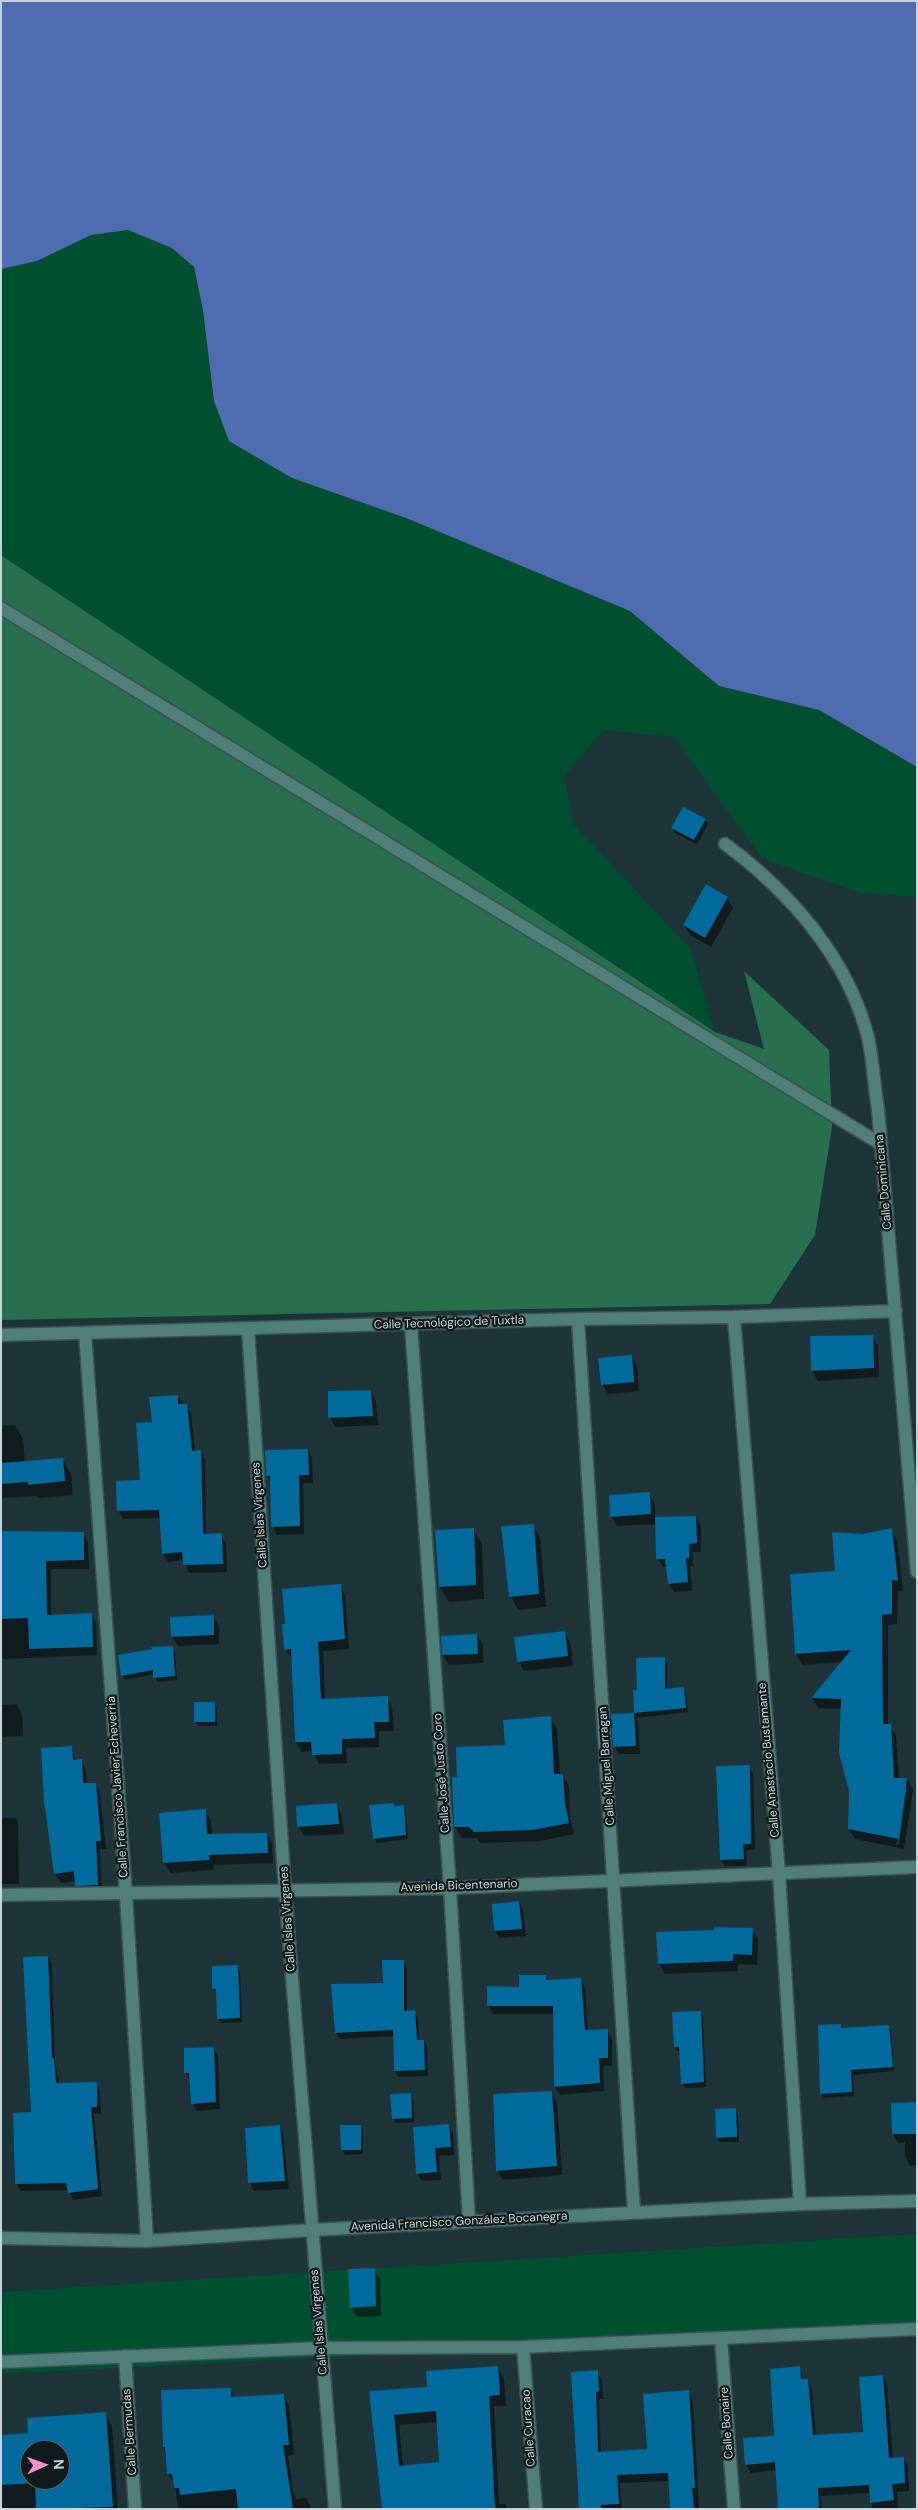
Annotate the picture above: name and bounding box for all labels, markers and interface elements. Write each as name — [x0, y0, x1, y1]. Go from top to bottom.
street label: Calle Dominicana — [873, 1134, 895, 1230]
street label: Calle Tecnológico de Tuxtla — [374, 1313, 524, 1333]
street label: Calle Islas Vírgenes — [249, 1462, 271, 1568]
street label: Calle Anastacio Bustamante — [755, 1682, 783, 1838]
street label: Calle Francisco Javier Echeverria — [104, 1696, 132, 1878]
street label: Calle Miguel Barragan — [596, 1706, 618, 1826]
street label: Calle José Justo Coro — [431, 1713, 453, 1833]
street label: Calle Islas Vírgenes — [277, 1866, 299, 1972]
street label: Avenida Bicentenario — [400, 1877, 518, 1895]
street label: Avenida Francisco González Bocanegra — [350, 2209, 568, 2235]
street label: Calle Islas Vírgenes — [307, 2269, 331, 2375]
street label: Calle Bonaire — [717, 2387, 737, 2459]
street label: Calle Bermudas — [120, 2388, 140, 2476]
street label: Calle Curacao — [519, 2389, 539, 2467]
north arrow — [20, 2440, 70, 2490]
text: N — [50, 2459, 68, 2470]

